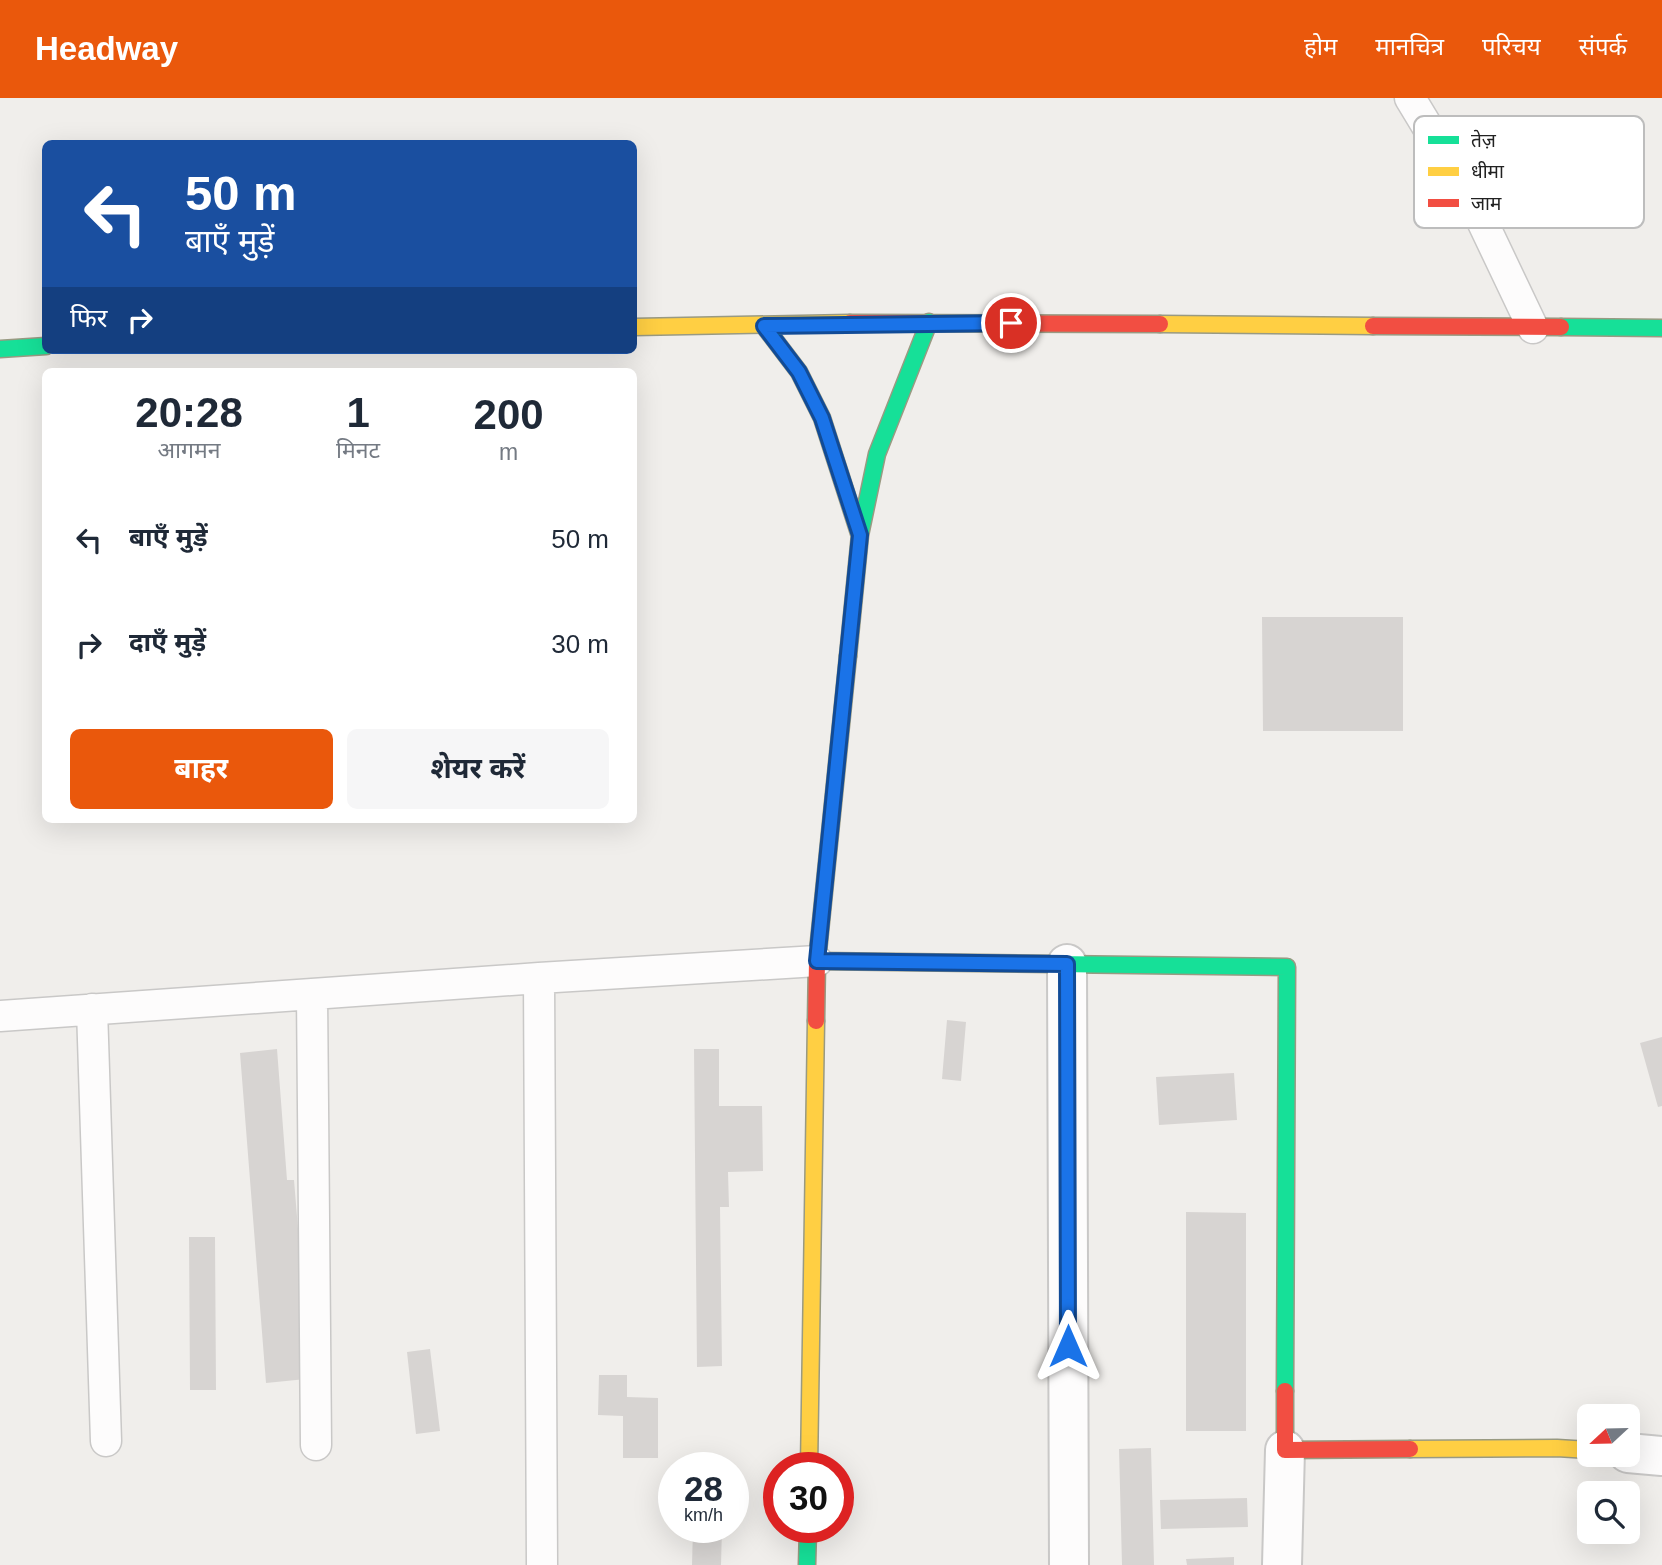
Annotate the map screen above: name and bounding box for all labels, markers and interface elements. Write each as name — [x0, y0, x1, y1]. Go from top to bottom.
text: Headway — [35, 30, 178, 67]
text: होम — [1304, 33, 1337, 60]
text: मानचित्र — [1375, 33, 1444, 60]
text: परिचय — [1482, 33, 1541, 60]
text: संपर्क — [1579, 33, 1627, 60]
legend — [1414, 116, 1644, 228]
text: तेज़ — [1471, 129, 1497, 151]
text: धीमा — [1471, 161, 1505, 182]
text: 50 m — [185, 166, 297, 220]
icon: left — [70, 168, 161, 259]
text: जाम — [1471, 193, 1502, 214]
text: बाएँ मुड़ें — [185, 223, 274, 259]
pin — [981, 293, 1041, 353]
icon: right — [121, 301, 159, 339]
text: फिर — [70, 303, 107, 333]
icon: arrive — [992, 304, 1030, 342]
text: 20:28 — [135, 389, 243, 436]
text: 1 — [346, 389, 370, 436]
text: 200 — [474, 391, 544, 438]
text: आगमन — [158, 437, 221, 463]
text: मिनट — [336, 437, 380, 463]
text: m — [499, 439, 518, 465]
icon: left — [70, 521, 108, 559]
text: बाएँ मुड़ें — [129, 522, 208, 552]
text: 50 m — [551, 524, 609, 554]
icon: right — [70, 626, 108, 664]
text: दाएँ मुड़ें — [129, 627, 206, 657]
text: 30 m — [551, 629, 609, 659]
button: बाहर — [70, 729, 333, 809]
button: शेयर करें — [347, 729, 609, 809]
position arrow — [1031, 1309, 1105, 1383]
north arrow — [1577, 1404, 1640, 1466]
map controls — [1577, 1404, 1640, 1544]
speed limit sign: 30 — [763, 1452, 854, 1543]
text: 28 — [684, 1469, 723, 1508]
button: search — [1577, 1481, 1640, 1544]
text: km/h — [684, 1505, 723, 1525]

